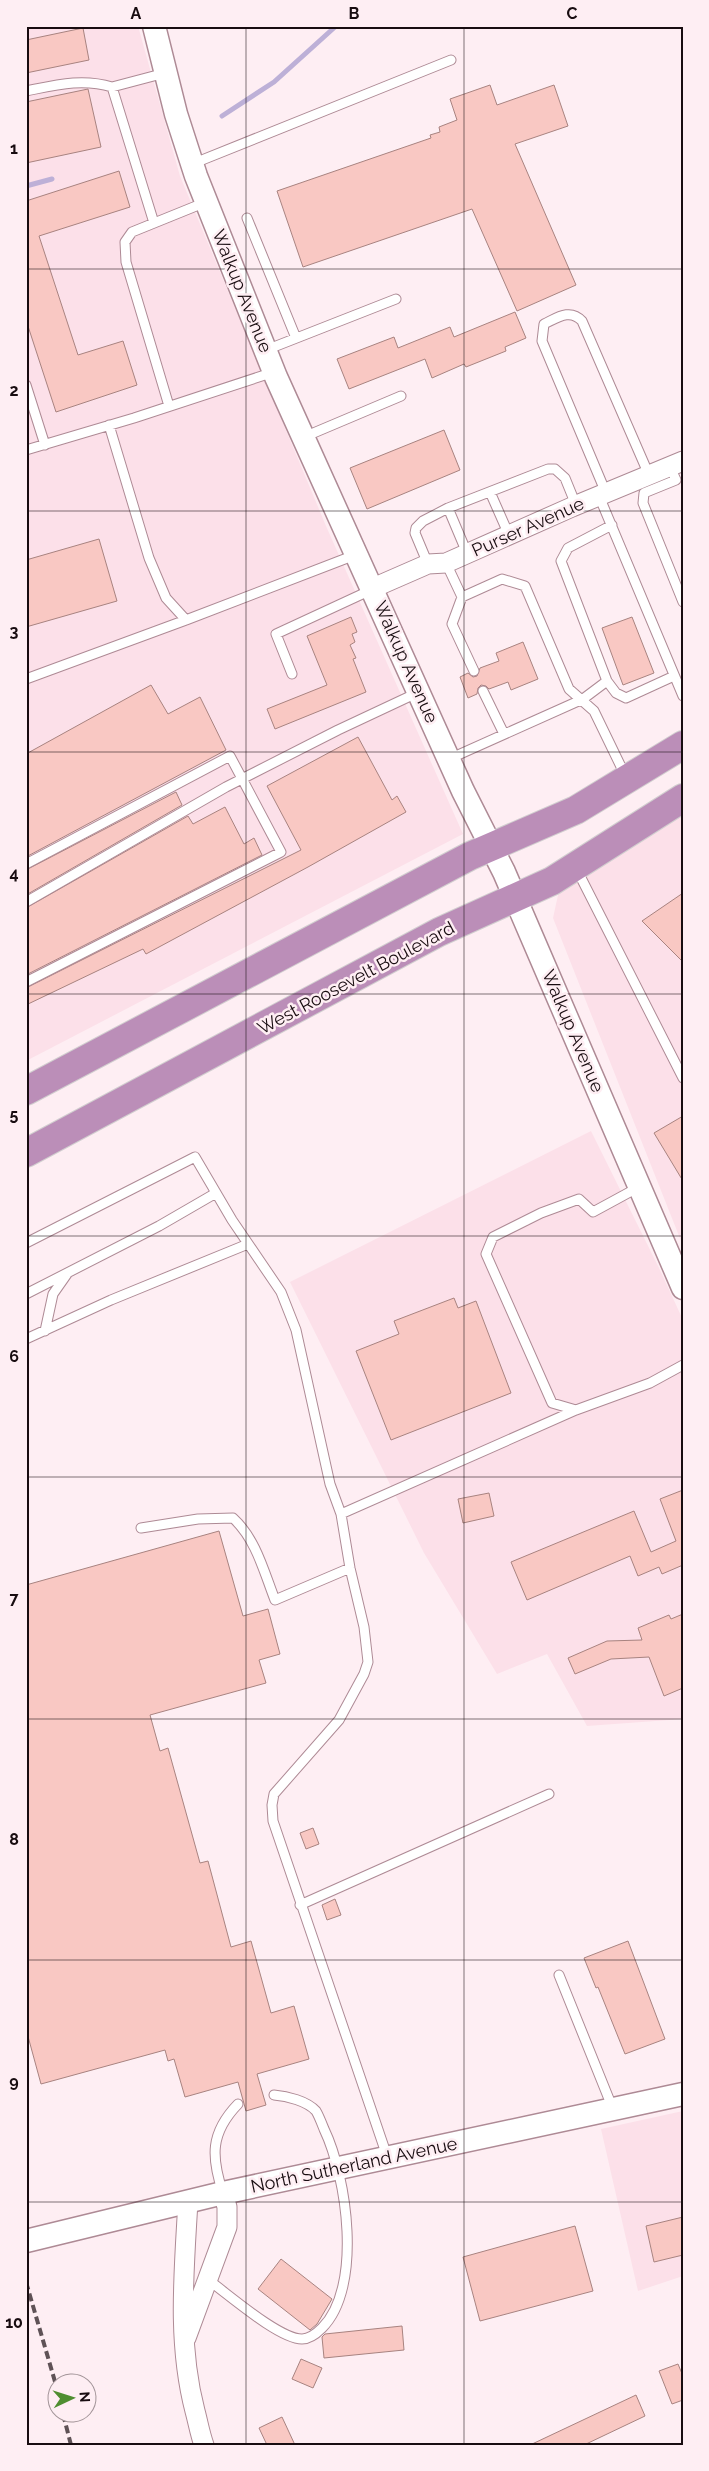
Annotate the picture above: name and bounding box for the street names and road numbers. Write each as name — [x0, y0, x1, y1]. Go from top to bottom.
street label: Walkup Avenue — [208, 226, 277, 356]
street label: Purser Avenue — [468, 492, 588, 561]
street label: Walkup Avenue — [370, 598, 443, 726]
street label: West Roosevelt Boulevard — [254, 917, 458, 1038]
street label: Walkup Avenue — [538, 966, 609, 1096]
street label: North Sutherland Avenue — [249, 2132, 459, 2197]

